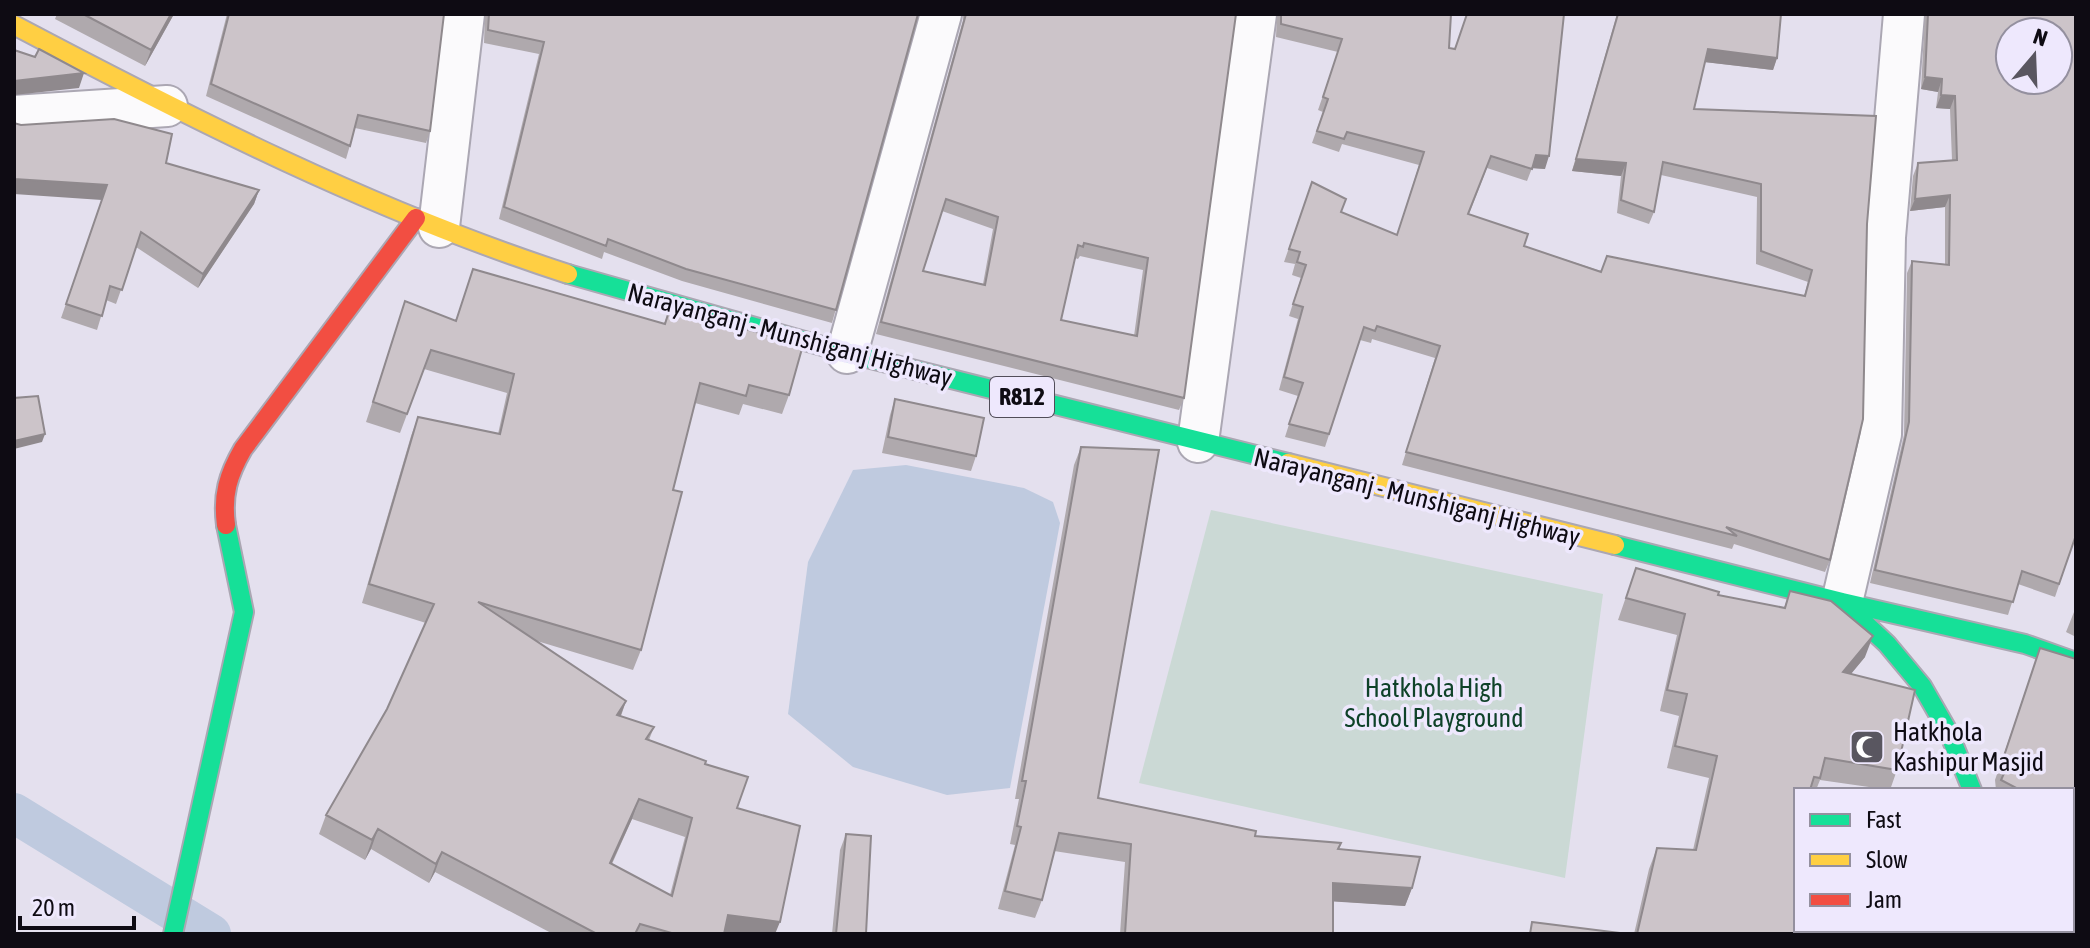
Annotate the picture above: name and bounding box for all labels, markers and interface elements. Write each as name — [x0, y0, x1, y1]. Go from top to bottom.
north arrow — [1994, 16, 2074, 96]
text: N — [2030, 23, 2051, 51]
street label: Narayanganj - Munshiganj Highway — [624, 277, 956, 393]
road number: R812 — [990, 377, 1054, 417]
street label: Narayanganj - Munshiganj Highway — [1251, 442, 1583, 552]
park label: Hatkhola High School Playground — [1344, 673, 1524, 733]
place label: Hatkhola Kashipur Masjid — [1893, 717, 2044, 777]
mosque icon: Hatkhola Kashipur Masjid — [1848, 728, 1886, 766]
legend — [1794, 788, 2074, 932]
text: Fast — [1866, 806, 1902, 833]
text: Slow — [1866, 846, 1908, 873]
scale bar — [20, 880, 134, 930]
text: Jam — [1866, 886, 1902, 913]
text: 20 m — [32, 894, 75, 921]

